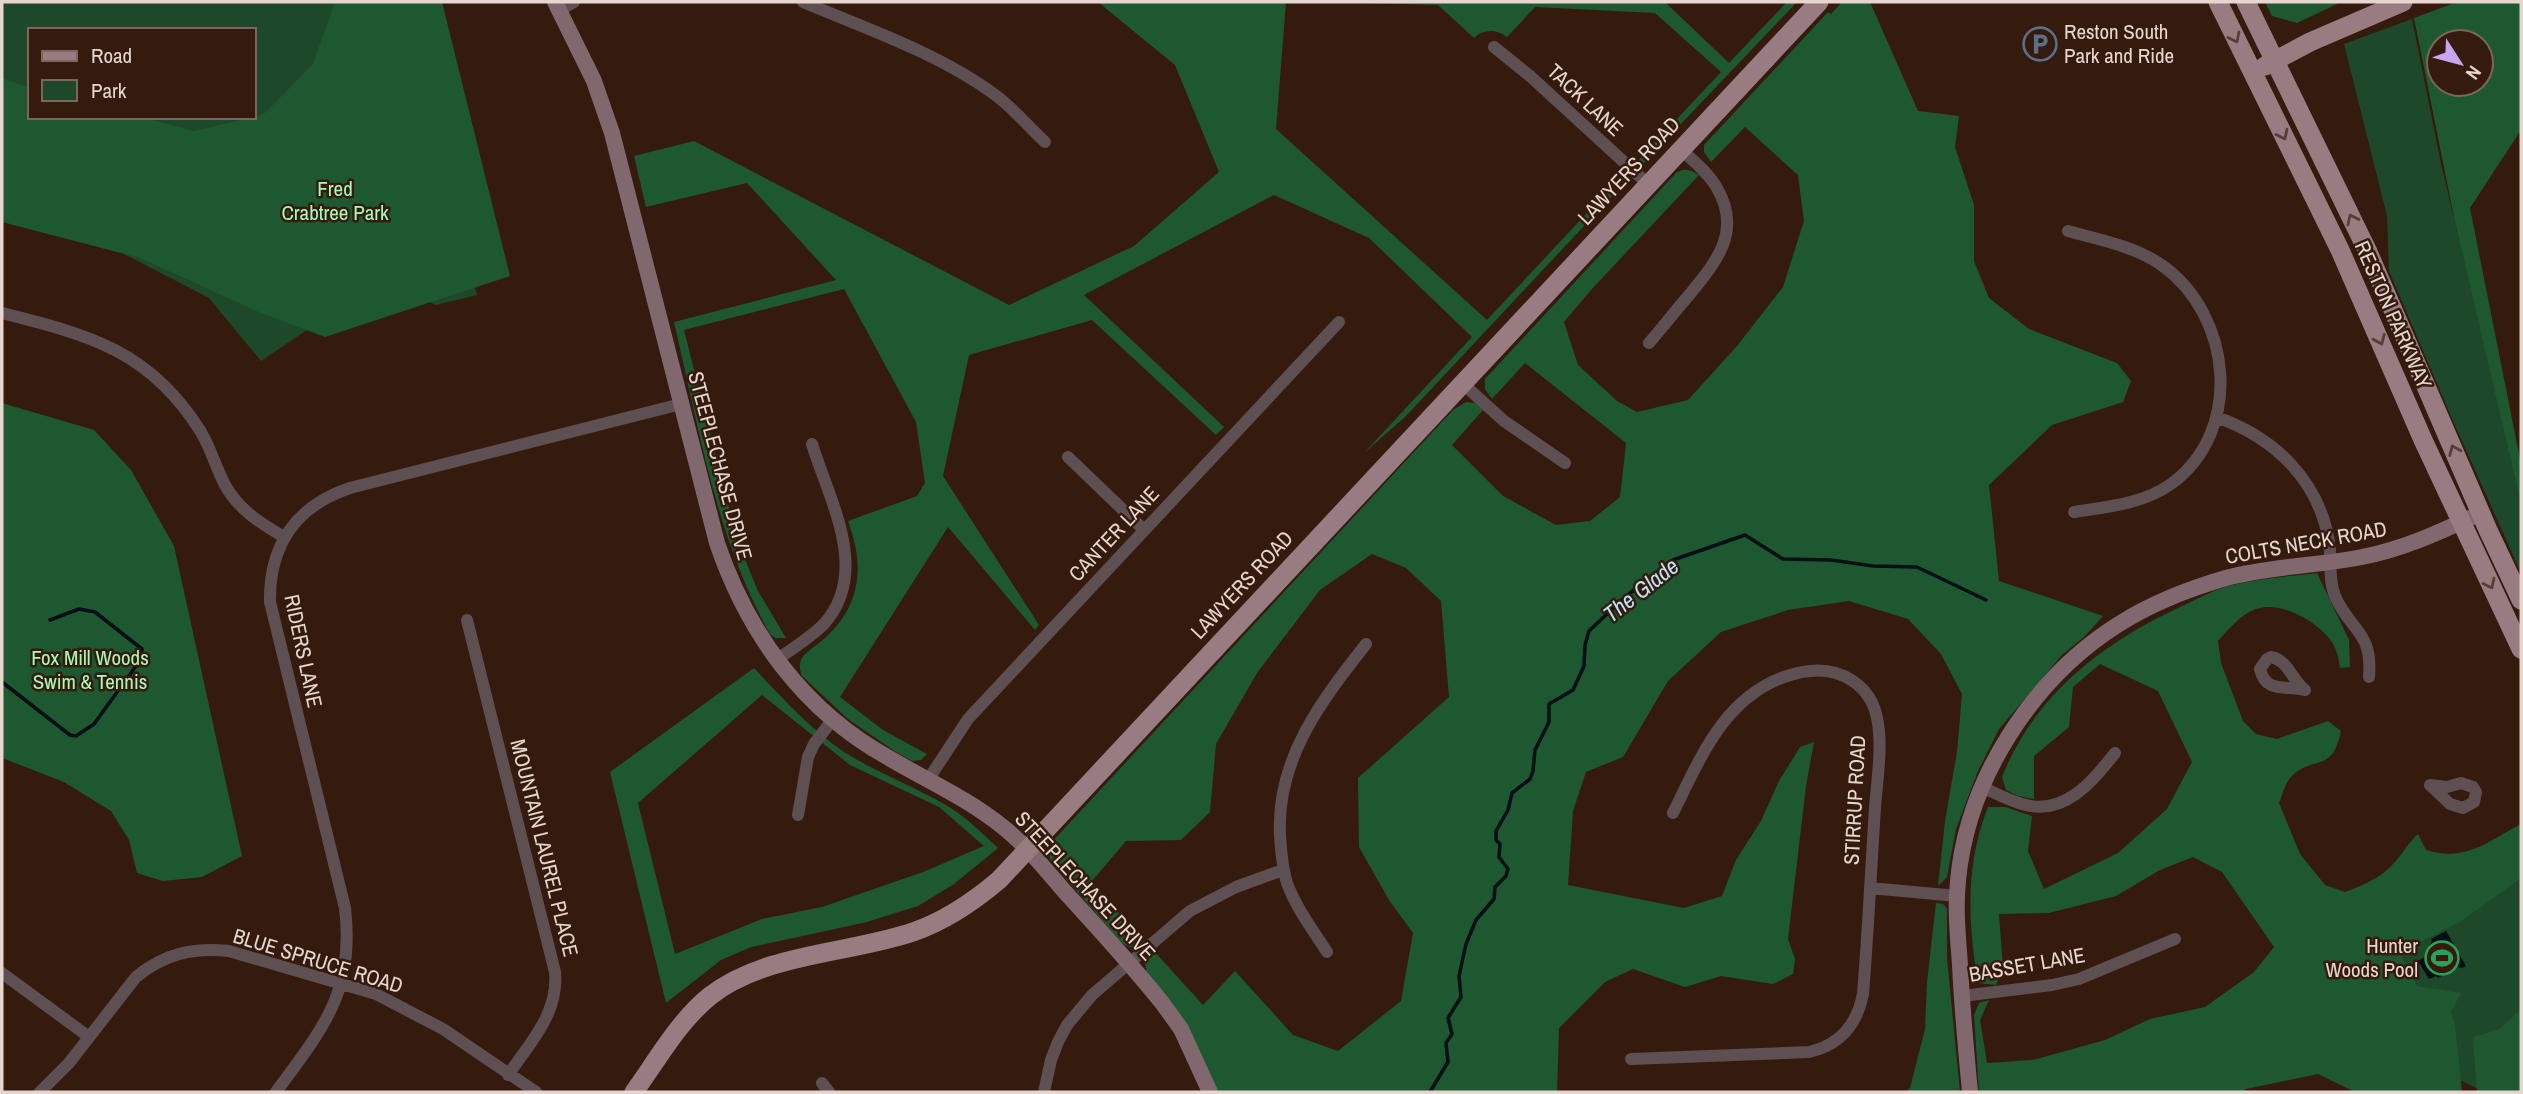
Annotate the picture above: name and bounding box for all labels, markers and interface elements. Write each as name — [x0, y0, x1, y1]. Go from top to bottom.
place label: Reston South Park and Ride — [2064, 17, 2174, 70]
parking icon: Reston South Park and Ride — [2021, 25, 2059, 63]
legend — [28, 28, 256, 119]
north arrow — [2425, 28, 2495, 98]
one-way arrow — [2227, 31, 2241, 43]
text: Road — [91, 41, 132, 70]
street label: TACK LANE — [1541, 57, 1630, 142]
text: N — [2460, 61, 2488, 85]
text: Park — [91, 76, 127, 105]
street label: LAWYERS ROAD — [1571, 110, 1686, 231]
one-way arrow — [2274, 128, 2288, 140]
park label: Fred Crabtree Park — [281, 174, 389, 227]
one-way arrow — [2346, 214, 2360, 227]
street label: RESTON PARKWAY — [2348, 236, 2439, 394]
one-way arrow — [2372, 333, 2386, 346]
street label: STEEPLECHASE DRIVE — [681, 368, 760, 563]
one-way arrow — [2448, 445, 2462, 457]
street label: CANTER LANE — [1062, 480, 1165, 588]
street label: COLTS NECK ROAD — [2223, 514, 2389, 571]
street label: LAWYERS ROAD — [1184, 524, 1299, 645]
water label: The Glade — [1596, 550, 1685, 629]
one-way arrow — [2482, 577, 2496, 589]
street label: RIDERS LANE — [277, 592, 330, 710]
park label: Fox Mill Woods Swim & Tennis — [31, 643, 149, 696]
street label: STIRRUP ROAD — [1837, 734, 1872, 866]
street label: MOUNTAIN LAUREL PLACE — [503, 736, 586, 960]
street label: STEEPLECHASE DRIVE — [1009, 805, 1162, 967]
street label: BLUE SPRUCE ROAD — [230, 921, 407, 1000]
place label: Hunter Woods Pool — [2325, 931, 2418, 984]
sports icon: Hunter Woods Pool — [2423, 939, 2461, 977]
street label: BASSET LANE — [1967, 940, 2087, 989]

